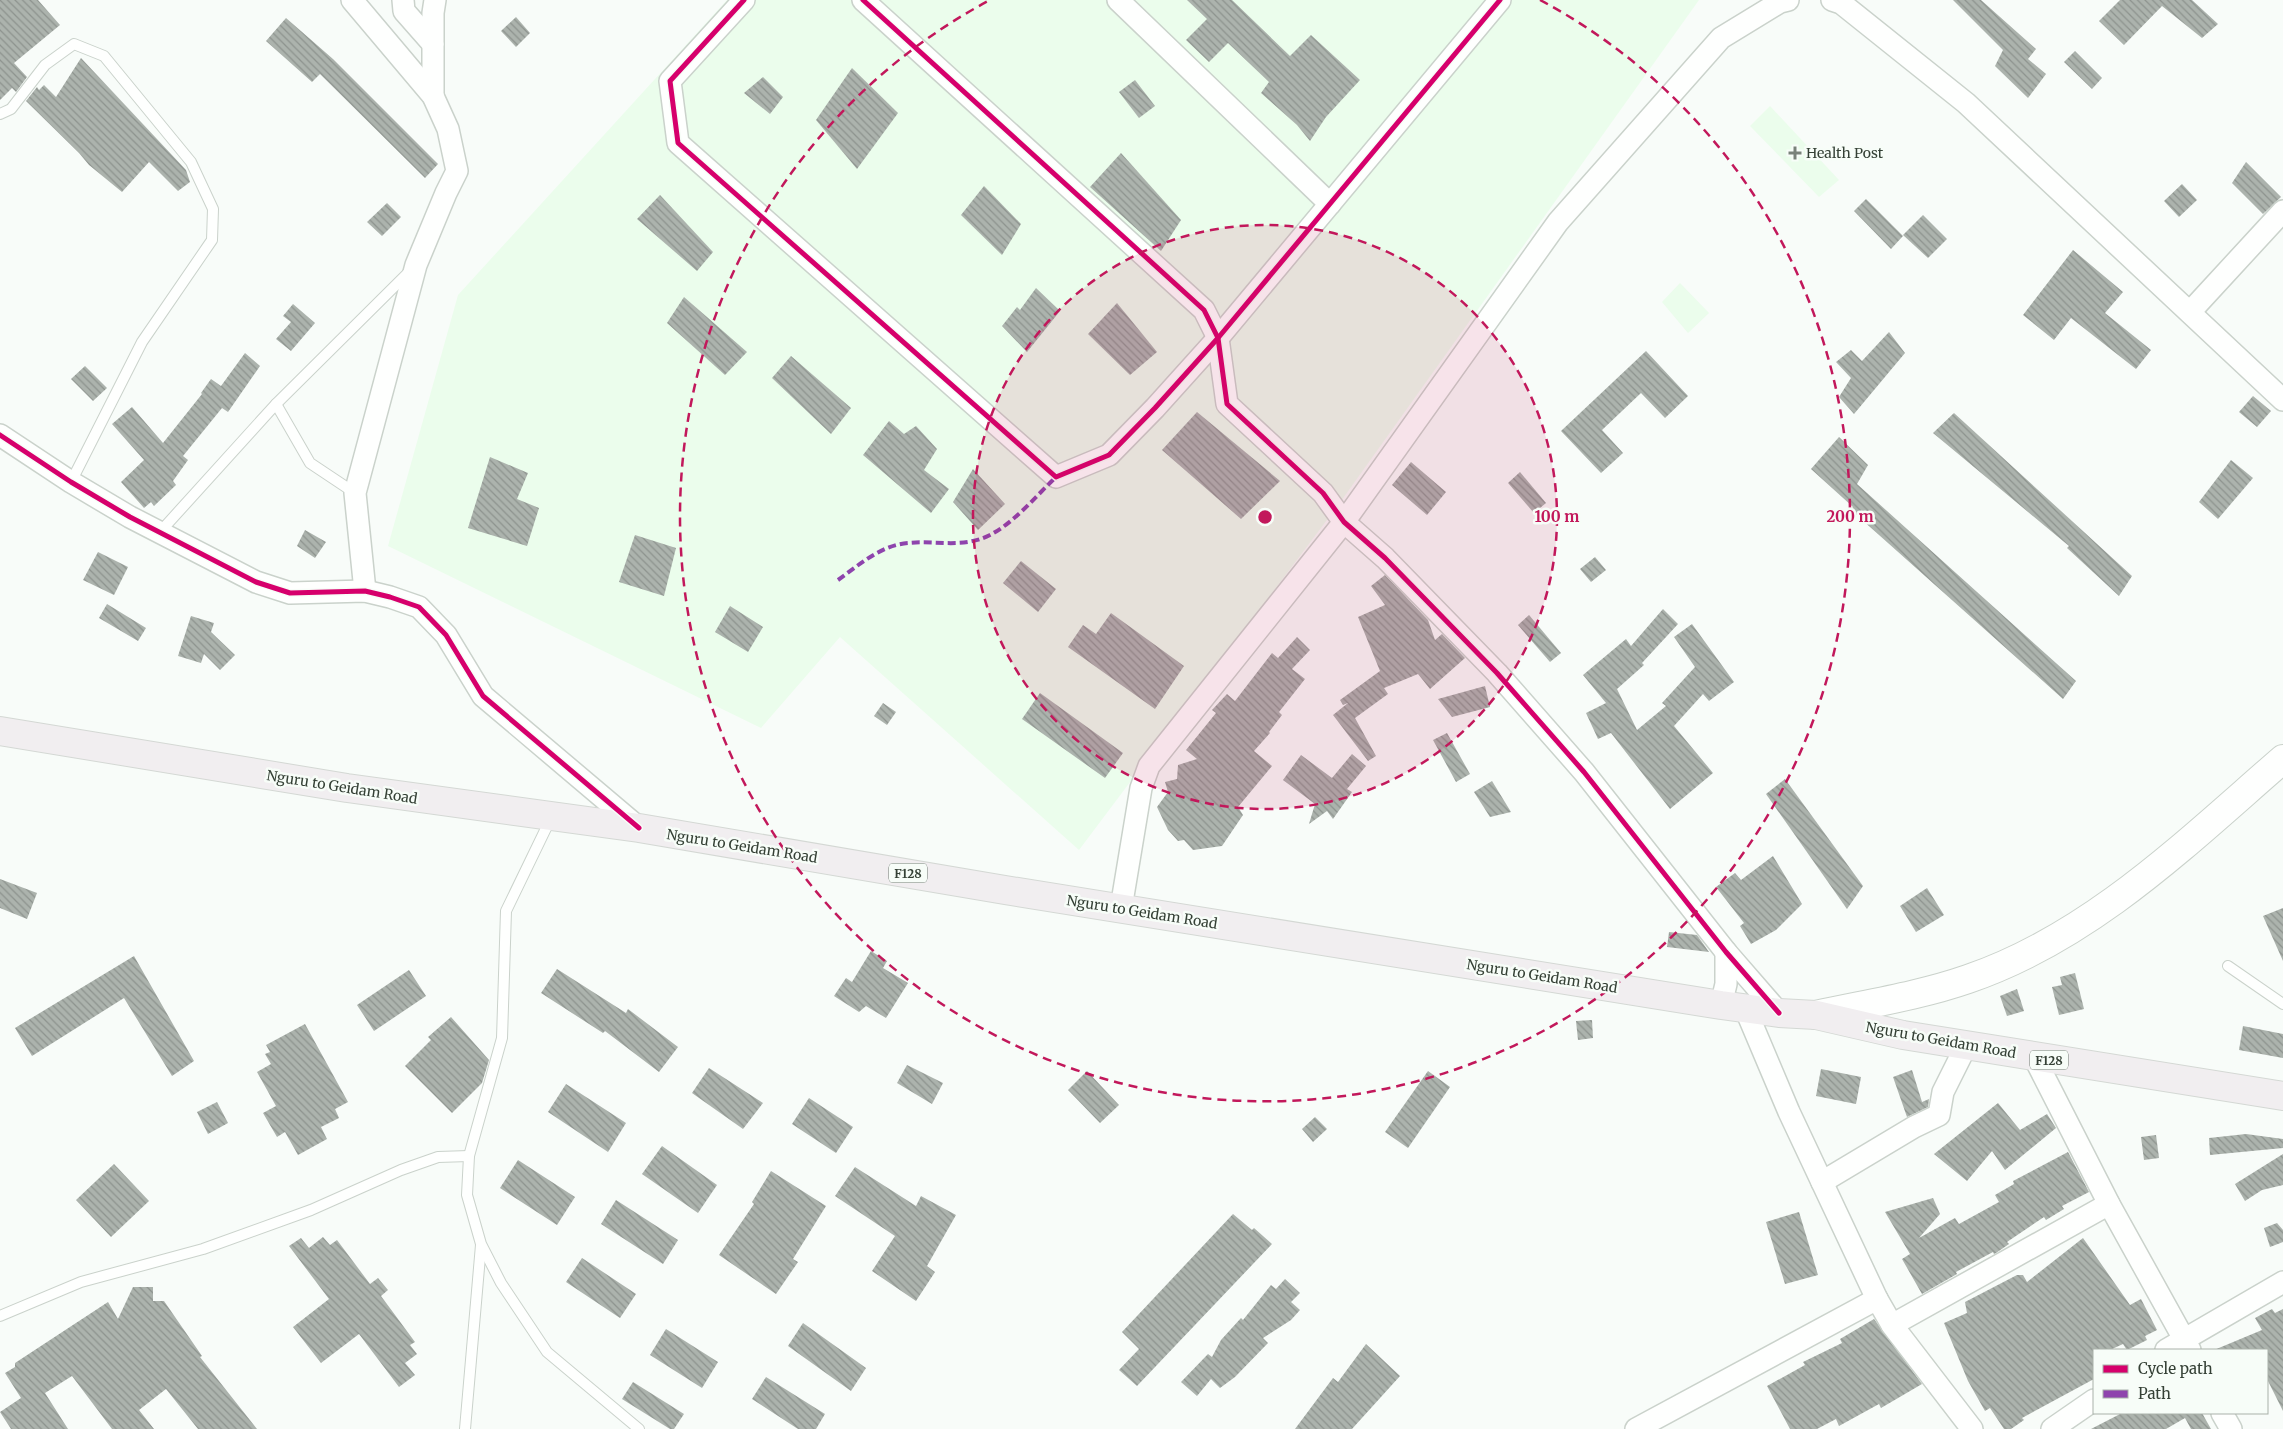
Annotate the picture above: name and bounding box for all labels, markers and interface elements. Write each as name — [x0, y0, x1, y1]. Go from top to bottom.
place label: Health Post — [1806, 144, 1884, 162]
marker: Health Post — [1788, 146, 1802, 160]
text: 100 m — [1535, 507, 1579, 526]
text: 200 m — [1826, 507, 1874, 526]
centre of rings — [1256, 508, 1274, 526]
street label: Nguru to Geidam Road — [265, 766, 419, 808]
street label: Nguru to Geidam Road — [665, 825, 819, 867]
road number: F128 — [889, 864, 927, 882]
street label: Nguru to Geidam Road — [1065, 891, 1219, 933]
street label: Nguru to Geidam Road — [1465, 955, 1619, 997]
street label: Nguru to Geidam Road — [1864, 1018, 2018, 1062]
road number: F128 — [2030, 1050, 2068, 1070]
legend — [2093, 1349, 2268, 1414]
text: Cycle path — [2138, 1359, 2213, 1378]
text: Path — [2138, 1384, 2171, 1403]

